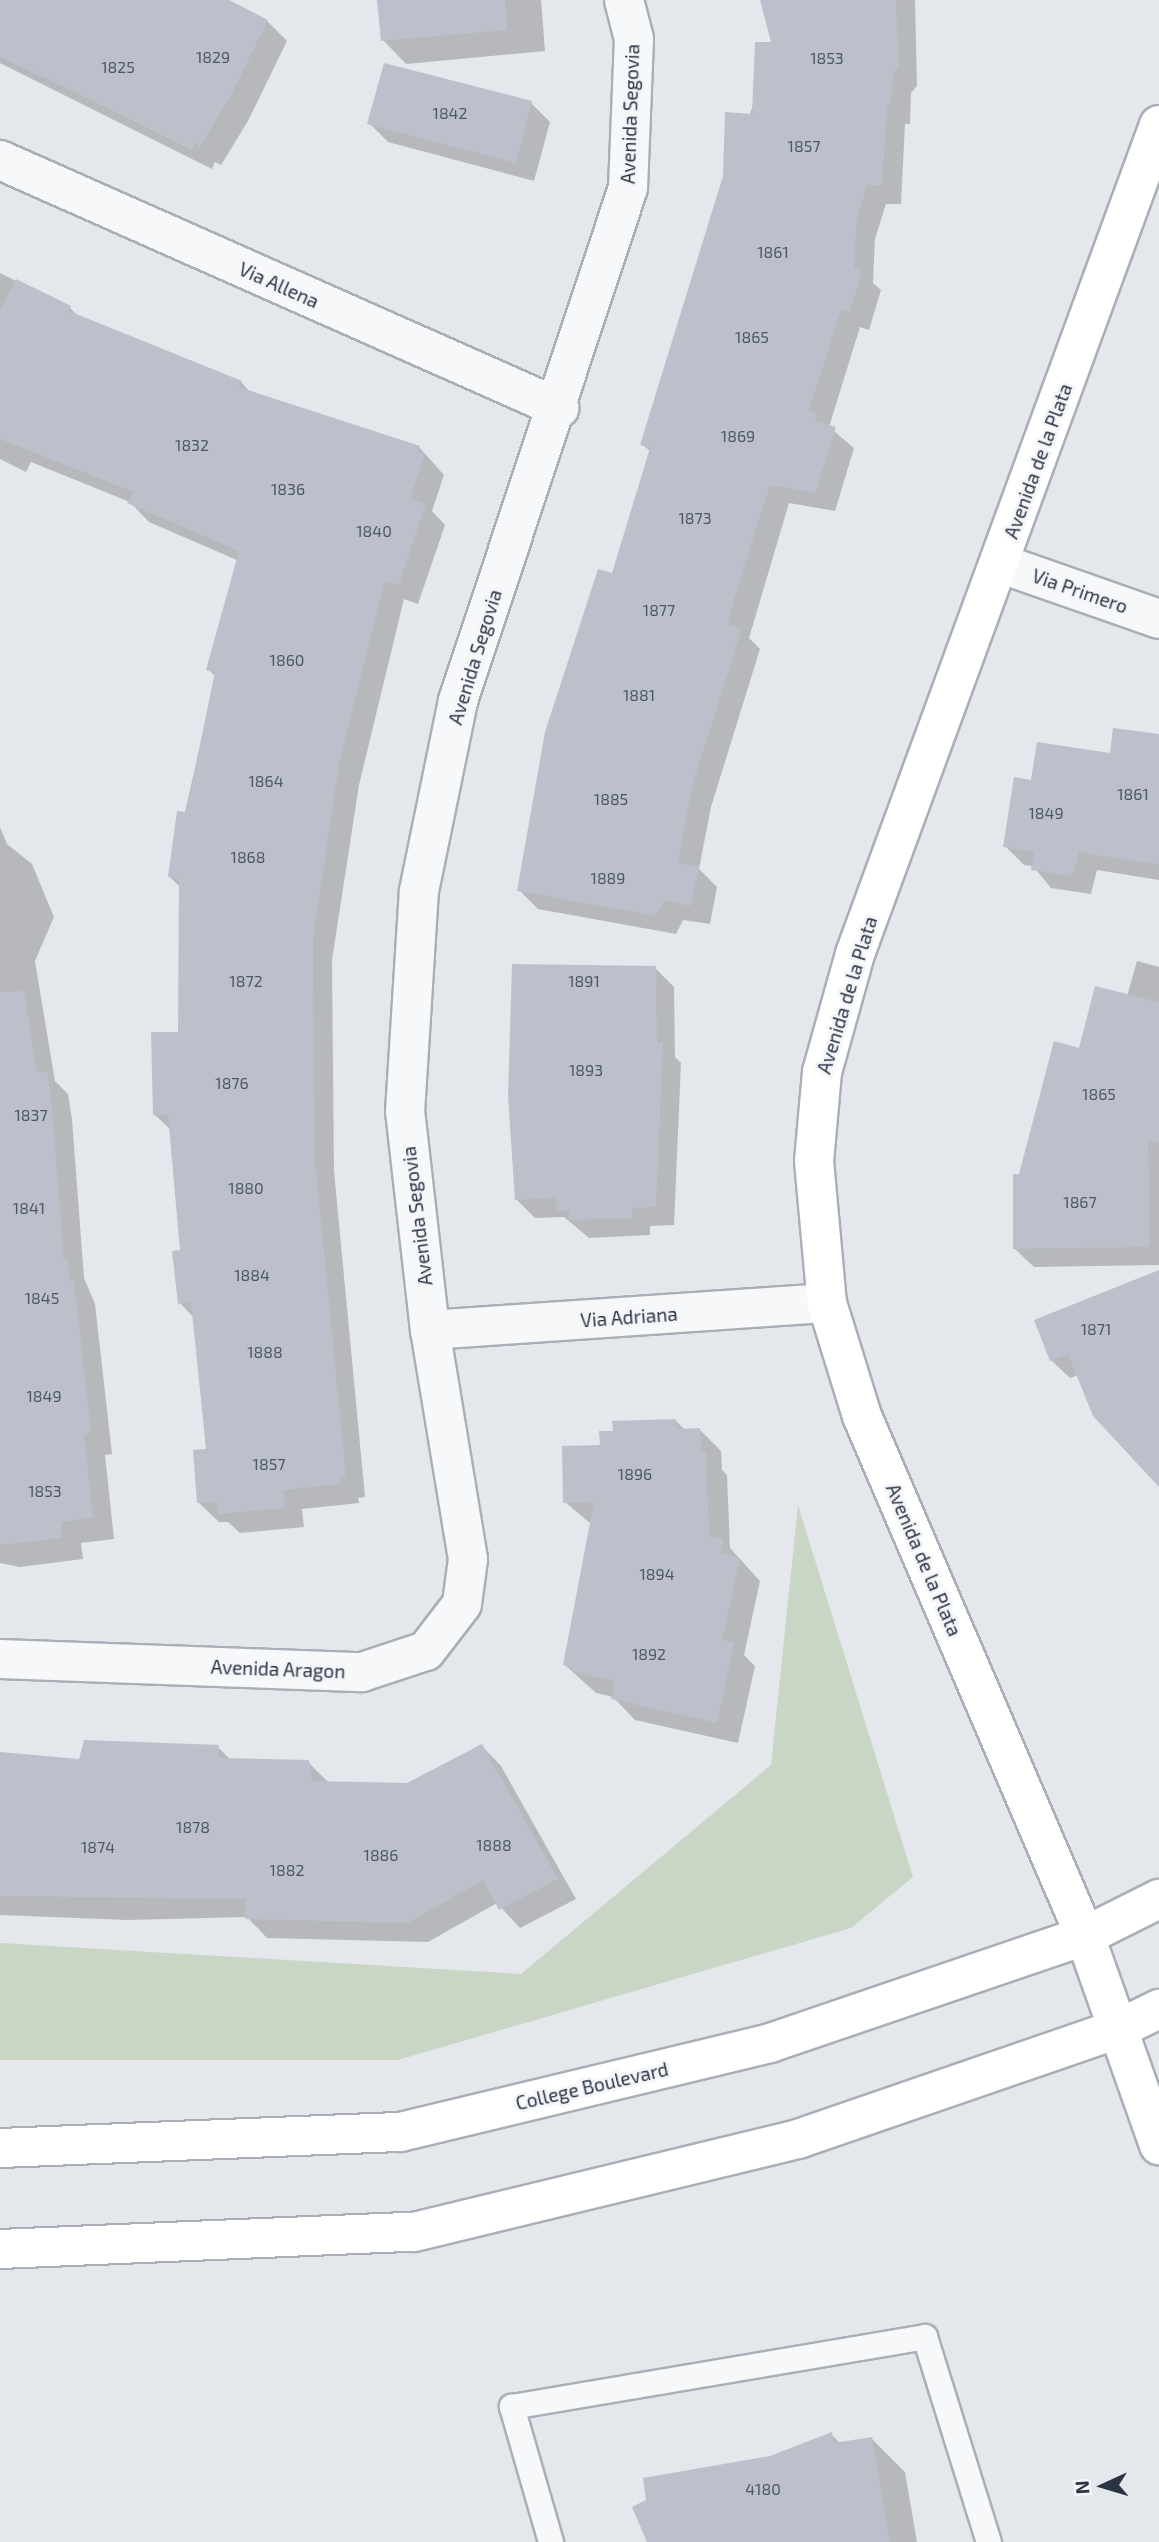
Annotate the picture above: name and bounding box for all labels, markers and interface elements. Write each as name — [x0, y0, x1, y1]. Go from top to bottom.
street label: Avenida Segovia — [616, 44, 644, 184]
house number: 1829 — [196, 47, 230, 67]
house number: 1853 — [810, 48, 844, 68]
house number: 1825 — [101, 57, 135, 77]
house number: 1842 — [433, 103, 467, 123]
house number: 1857 — [788, 136, 820, 156]
house number: 1861 — [757, 242, 789, 262]
street label: Via Allena — [235, 257, 323, 313]
house number: 1865 — [735, 327, 769, 347]
street label: Avenida de la Plata — [999, 380, 1077, 542]
house number: 1869 — [721, 426, 755, 446]
house number: 1832 — [175, 435, 209, 455]
house number: 1836 — [271, 479, 305, 499]
house number: 1873 — [678, 508, 712, 528]
house number: 1840 — [356, 521, 392, 541]
street label: Via Primero — [1029, 564, 1131, 618]
street label: Avenida Segovia — [444, 587, 506, 727]
house number: 1877 — [643, 600, 675, 620]
house number: 1860 — [270, 650, 304, 670]
house number: 1881 — [623, 685, 655, 705]
house number: 1864 — [248, 771, 284, 791]
house number: 1861 — [1117, 784, 1149, 804]
house number: 1885 — [594, 789, 628, 809]
house number: 1849 — [1028, 803, 1064, 823]
house number: 1868 — [231, 847, 265, 867]
house number: 1889 — [591, 868, 625, 888]
street label: Avenida de la Plata — [812, 913, 882, 1077]
house number: 1872 — [229, 971, 263, 991]
house number: 1891 — [568, 971, 600, 991]
house number: 1893 — [569, 1060, 603, 1080]
house number: 1876 — [215, 1073, 249, 1093]
house number: 1865 — [1082, 1084, 1116, 1104]
house number: 1837 — [14, 1105, 48, 1125]
street label: Avenida Segovia — [397, 1145, 437, 1287]
house number: 1880 — [228, 1178, 264, 1198]
house number: 1867 — [1063, 1192, 1097, 1212]
house number: 1841 — [13, 1198, 45, 1218]
house number: 1884 — [234, 1265, 270, 1285]
house number: 1845 — [25, 1288, 59, 1308]
street label: Via Adriana — [579, 1302, 679, 1332]
house number: 1871 — [1081, 1319, 1111, 1339]
house number: 1888 — [247, 1342, 283, 1362]
house number: 1849 — [26, 1386, 62, 1406]
house number: 1857 — [253, 1454, 285, 1474]
house number: 1896 — [618, 1464, 652, 1484]
street label: Avenida de la Plata — [882, 1480, 966, 1640]
house number: 1853 — [28, 1481, 62, 1501]
house number: 1894 — [639, 1564, 675, 1584]
house number: 1892 — [632, 1644, 666, 1664]
street label: Avenida Aragon — [210, 1655, 346, 1683]
house number: 1878 — [176, 1817, 210, 1837]
house number: 1888 — [476, 1835, 512, 1855]
house number: 1874 — [81, 1837, 115, 1857]
house number: 1886 — [364, 1845, 398, 1865]
house number: 1882 — [270, 1860, 304, 1880]
street label: College Boulevard — [513, 2057, 671, 2115]
north arrow — [1068, 2451, 1138, 2521]
house number: 4180 — [745, 2479, 781, 2499]
text: N — [1070, 2480, 1094, 2495]

